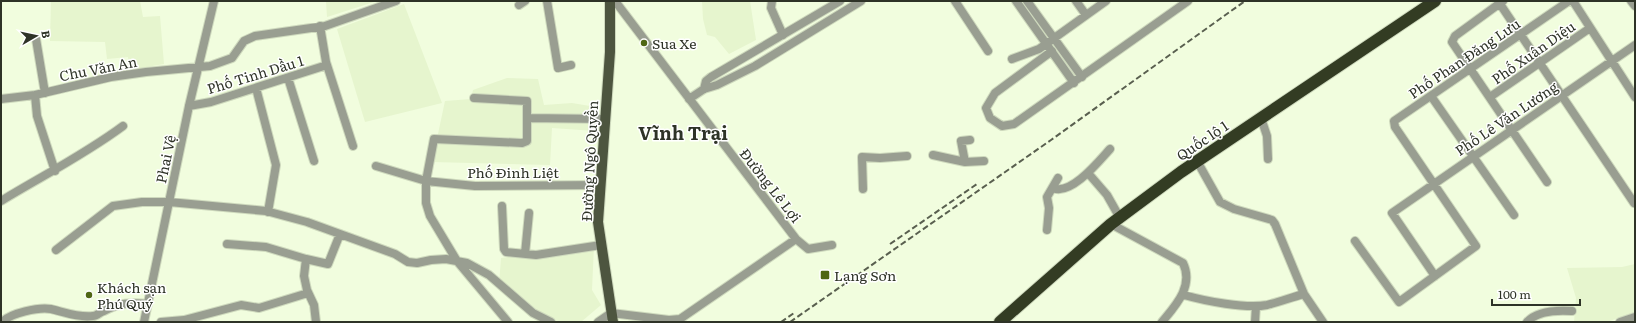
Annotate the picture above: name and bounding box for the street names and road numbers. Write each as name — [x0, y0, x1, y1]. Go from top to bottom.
street label: Phố Phan Đăng Lưu — [1404, 13, 1524, 103]
street label: Phố Xuân Diệu — [1487, 16, 1579, 88]
street label: Phố Tinh Dầu 1 — [204, 50, 306, 98]
street label: Chu Văn An — [57, 51, 139, 85]
street label: Phố Lê Văn Lương — [1451, 76, 1562, 160]
street label: Đường Ngô Quyền — [576, 100, 602, 222]
street label: Quốc lộ 1 — [1172, 115, 1232, 165]
street label: Phai Vệ — [150, 133, 180, 185]
street label: Đường Lê Lợi — [736, 144, 807, 227]
street label: Phố Đinh Liệt — [467, 162, 559, 182]

